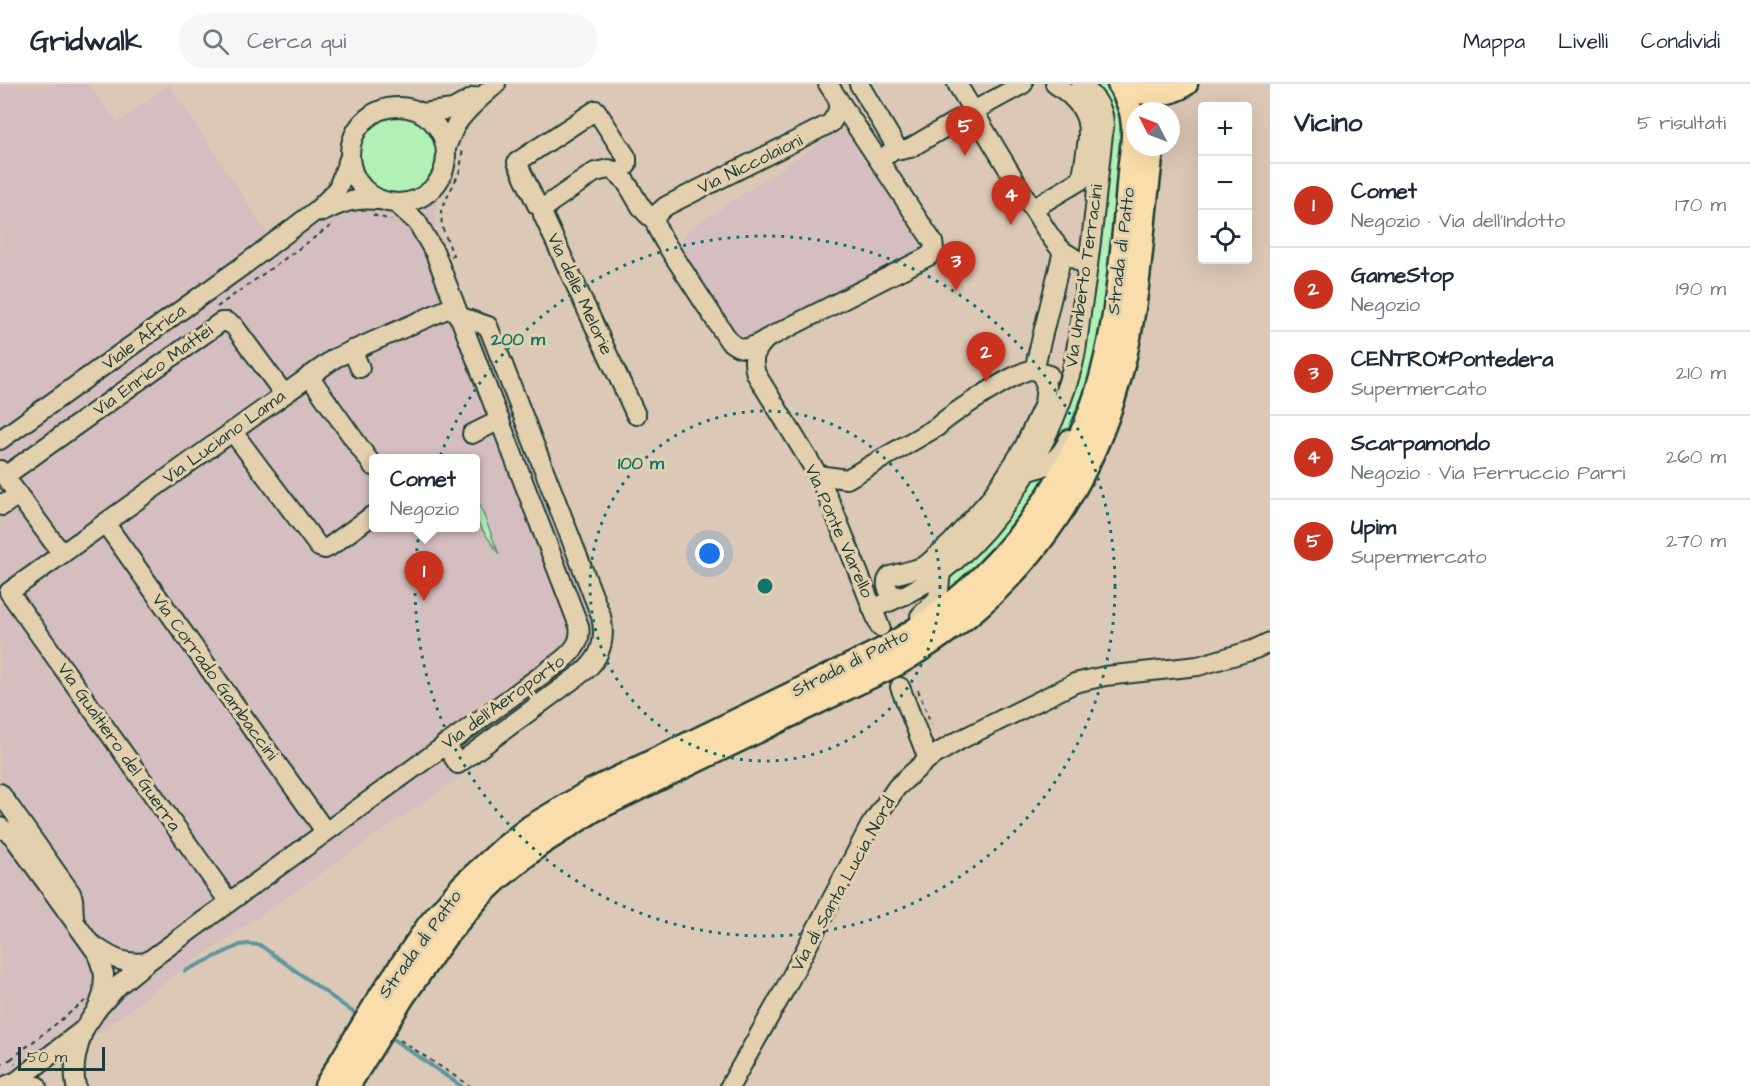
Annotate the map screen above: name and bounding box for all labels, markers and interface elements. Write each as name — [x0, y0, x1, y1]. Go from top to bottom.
search box — [178, 14, 598, 68]
text: Gridwalk — [30, 22, 142, 61]
icon: search — [199, 25, 232, 58]
text: Cerca qui — [247, 26, 346, 57]
text: Mappa — [1463, 27, 1525, 56]
text: Livelli — [1558, 27, 1608, 56]
text: Condividi — [1641, 27, 1720, 56]
north arrow — [1126, 102, 1180, 156]
map controls — [1198, 102, 1252, 264]
button: + — [1198, 102, 1252, 156]
text: Vicino — [1294, 105, 1362, 141]
pin: 5 — [946, 106, 984, 156]
text: 5 risultati — [1637, 109, 1726, 137]
street label: Via Niccolaioni — [693, 128, 807, 200]
button: − — [1198, 156, 1252, 210]
pin: 4 — [992, 176, 1030, 225]
text: Comet — [1351, 176, 1417, 207]
street label: Via Umberto Terracini — [1059, 183, 1109, 369]
street label: Strada di Patto — [1101, 186, 1141, 316]
text: 1 — [1312, 191, 1315, 219]
text: 170 m — [1675, 191, 1726, 219]
text: Negozio · Via dell'Indotto — [1351, 207, 1565, 235]
button: locate — [1198, 210, 1252, 264]
street label: Via delle Melorie — [541, 229, 619, 359]
pin: 3 — [936, 242, 976, 291]
text: GameStop — [1351, 260, 1454, 291]
text: 2 — [1308, 275, 1319, 303]
text: 190 m — [1676, 275, 1726, 303]
text: Negozio — [1351, 291, 1420, 319]
street label: Viale Africa — [97, 298, 191, 376]
street label: Via Enrico Mattei — [88, 318, 218, 422]
text: 200 m — [490, 327, 546, 352]
pin: 2 — [966, 332, 1006, 382]
text: CENTRO*Pontedera — [1351, 344, 1553, 375]
text: 3 — [1308, 359, 1319, 387]
text: 210 m — [1676, 359, 1726, 387]
text: Supermercato — [1351, 375, 1487, 403]
street label: Via Luciano Lama — [157, 384, 291, 490]
text: Scarpamondo — [1351, 428, 1490, 459]
text: 4 — [1307, 443, 1320, 471]
text: 260 m — [1666, 443, 1726, 471]
text: 100 m — [618, 451, 665, 476]
popup — [369, 454, 480, 532]
text: Negozio · Via Ferruccio Parri — [1351, 459, 1625, 487]
street label: Via Ponte Viarello — [798, 460, 880, 602]
text: Comet — [390, 464, 456, 495]
text: Negozio — [390, 495, 459, 523]
text: Upim — [1351, 512, 1396, 543]
text: 5 — [1306, 527, 1321, 555]
text: 270 m — [1666, 527, 1726, 555]
your location — [695, 539, 724, 568]
text: Supermercato — [1351, 543, 1487, 571]
pin: 1 — [404, 552, 444, 601]
centre of rings — [755, 576, 775, 596]
street label: Via Corrado Gambaccini — [146, 588, 284, 766]
street label: Strada di Patto — [787, 623, 913, 703]
street label: Via dell'Aeroporto — [436, 649, 570, 755]
street label: Via Gualtiero del Guerra — [51, 658, 187, 836]
street label: Via di Santa Lucia Nord — [785, 792, 901, 976]
street label: Strada di Patto — [372, 885, 468, 1003]
scale bar — [18, 1044, 105, 1072]
text: 50 m — [27, 1046, 67, 1068]

